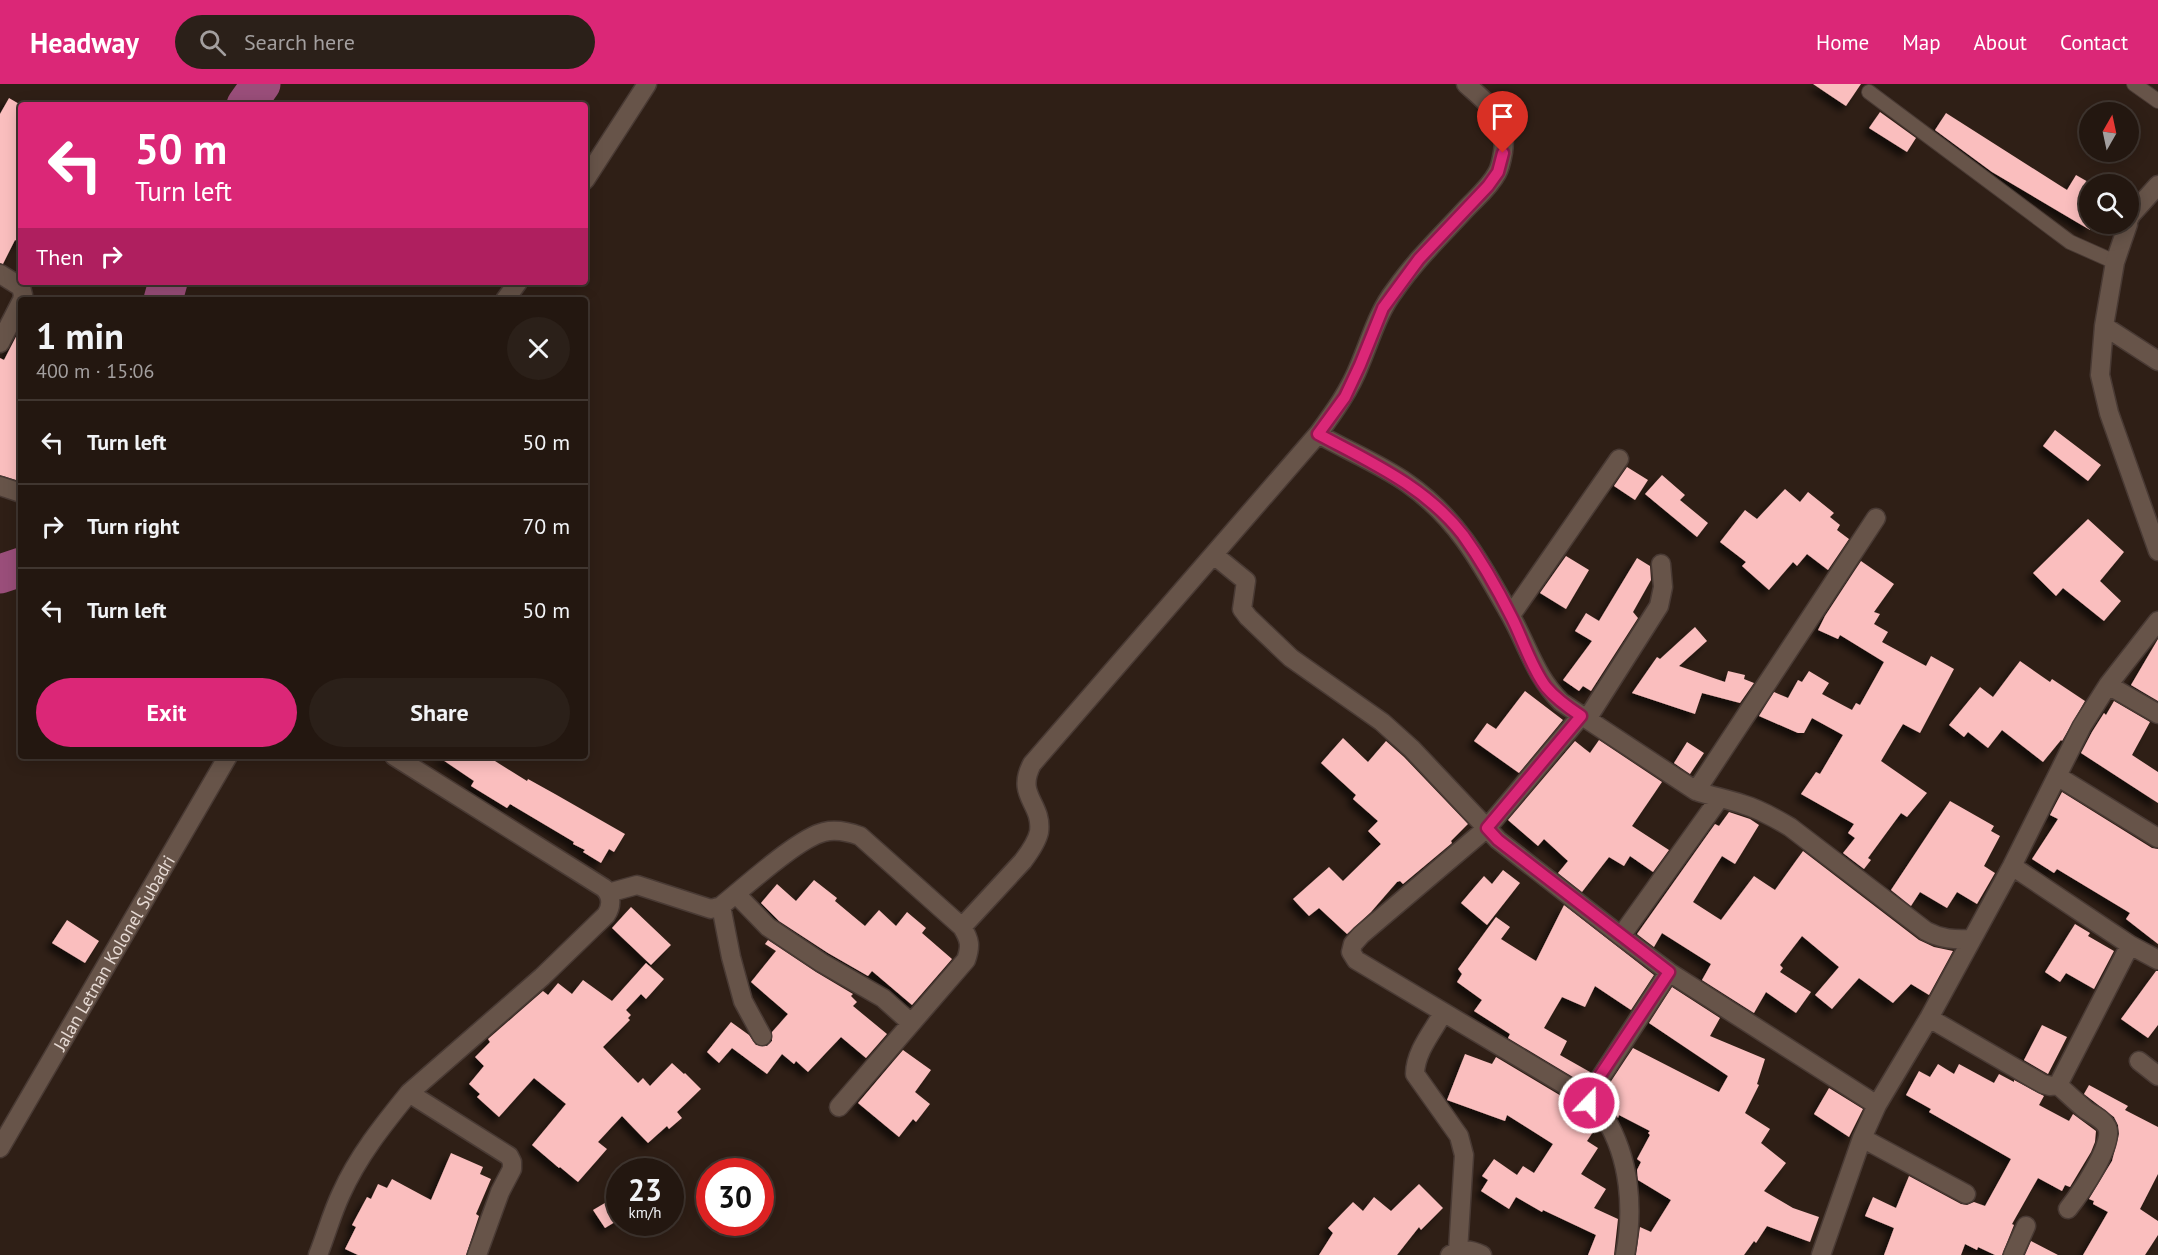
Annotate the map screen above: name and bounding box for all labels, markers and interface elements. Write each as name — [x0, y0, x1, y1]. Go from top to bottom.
search box — [175, 15, 595, 69]
text: Headway — [30, 24, 139, 61]
icon: search — [196, 26, 229, 59]
text: Search here — [244, 28, 355, 56]
text: Home — [1816, 29, 1869, 56]
text: Map — [1902, 29, 1941, 56]
text: About — [1974, 29, 2027, 56]
text: Contact — [2060, 29, 2128, 56]
pin — [1477, 91, 1528, 153]
icon: arrive — [1486, 100, 1519, 133]
north arrow — [2079, 102, 2139, 162]
map controls — [2079, 102, 2139, 234]
text: 50 m — [135, 121, 227, 176]
icon: left — [36, 126, 114, 204]
text: Turn left — [135, 174, 232, 208]
button: search — [2079, 174, 2139, 234]
icon: right — [95, 240, 128, 273]
text: Then — [36, 243, 83, 271]
text: 1 min — [36, 312, 124, 359]
button: close — [507, 317, 570, 380]
text: 400 m · 15:06 — [36, 358, 154, 384]
icon: left — [36, 426, 69, 459]
text: Turn left — [87, 428, 167, 456]
text: 50 m — [522, 428, 570, 456]
icon: right — [36, 510, 69, 543]
text: Turn right — [87, 512, 179, 540]
text: 70 m — [522, 512, 570, 540]
icon: left — [36, 594, 69, 627]
text: Turn left — [87, 596, 167, 624]
text: 50 m — [522, 596, 570, 624]
button: Exit — [36, 678, 297, 747]
button: Share — [309, 678, 570, 747]
street label: Jalan Letnan Kolonel Subadri — [47, 851, 179, 1055]
position arrow — [1557, 1071, 1621, 1135]
speed limit sign: 30 — [696, 1158, 774, 1236]
text: 23 — [628, 1170, 662, 1209]
text: km/h — [629, 1203, 661, 1222]

